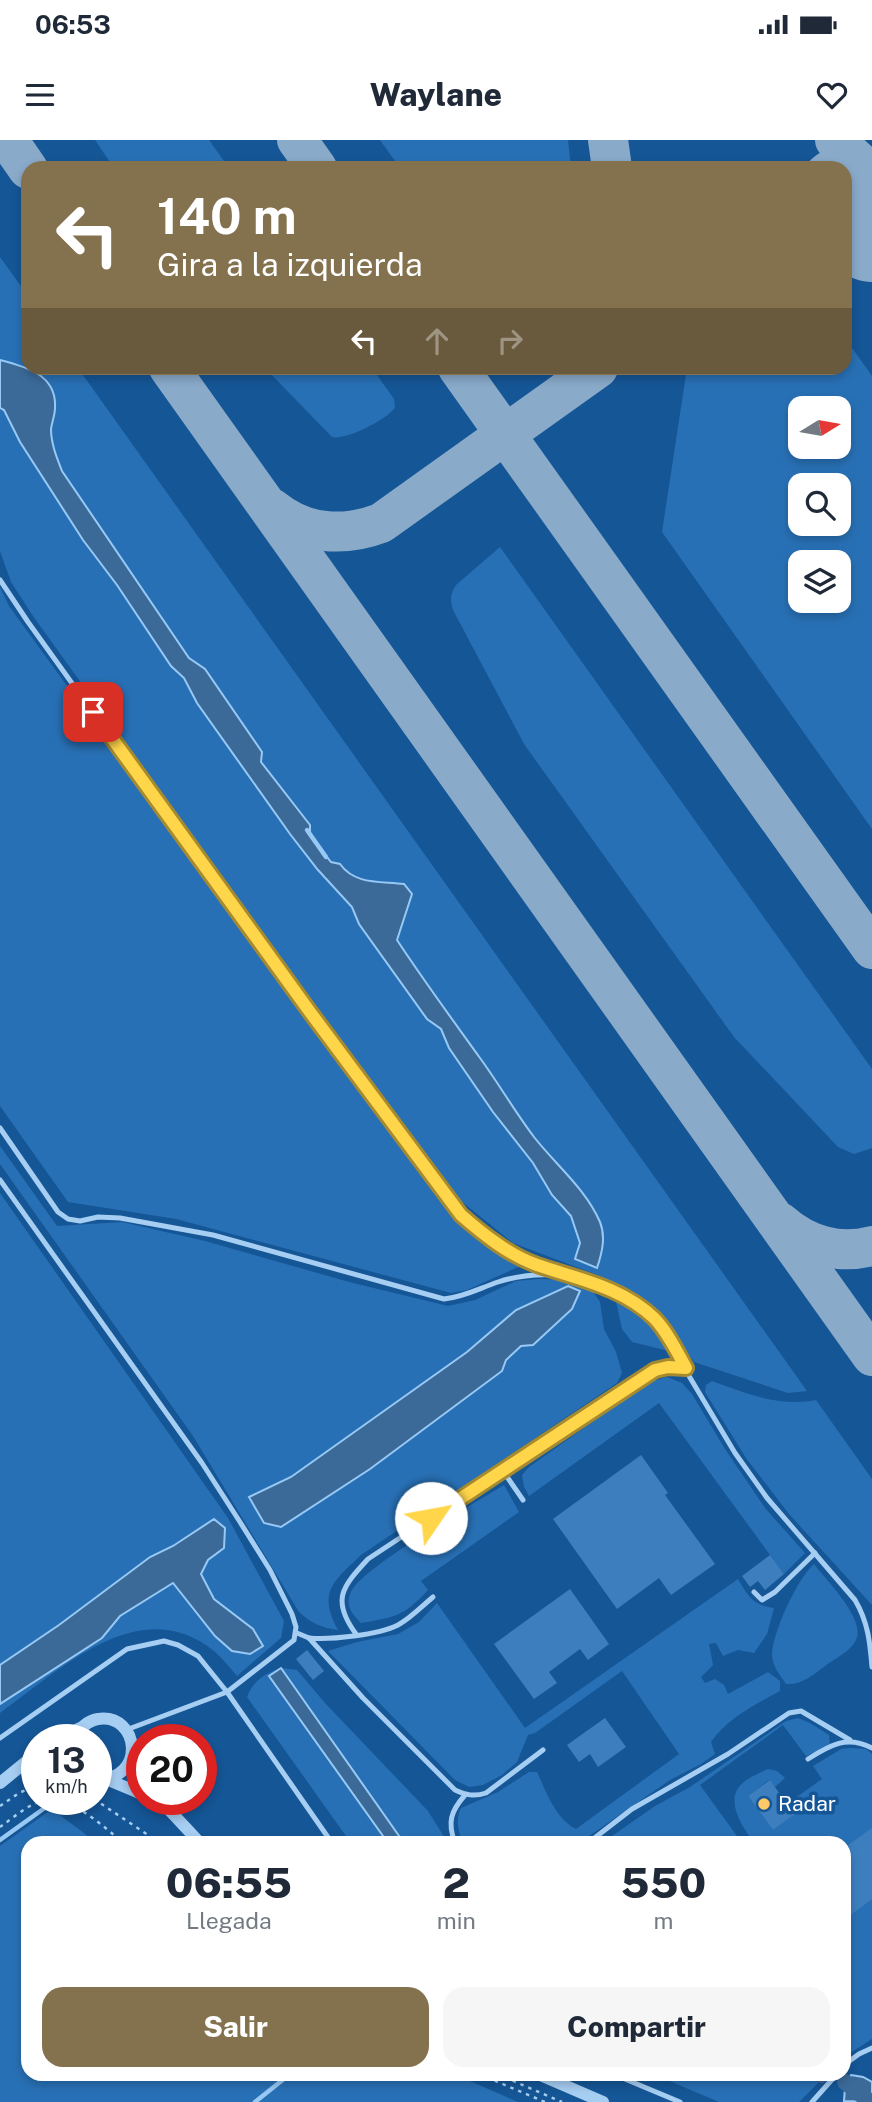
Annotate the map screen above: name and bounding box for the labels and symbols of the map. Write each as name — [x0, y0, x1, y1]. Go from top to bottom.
north arrow — [788, 396, 850, 458]
pin — [63, 682, 123, 742]
position arrow — [394, 1481, 468, 1555]
speed limit sign: 20 — [126, 1724, 217, 1815]
place label: Radar — [778, 1791, 836, 1816]
marker: Radar — [756, 1796, 772, 1812]

